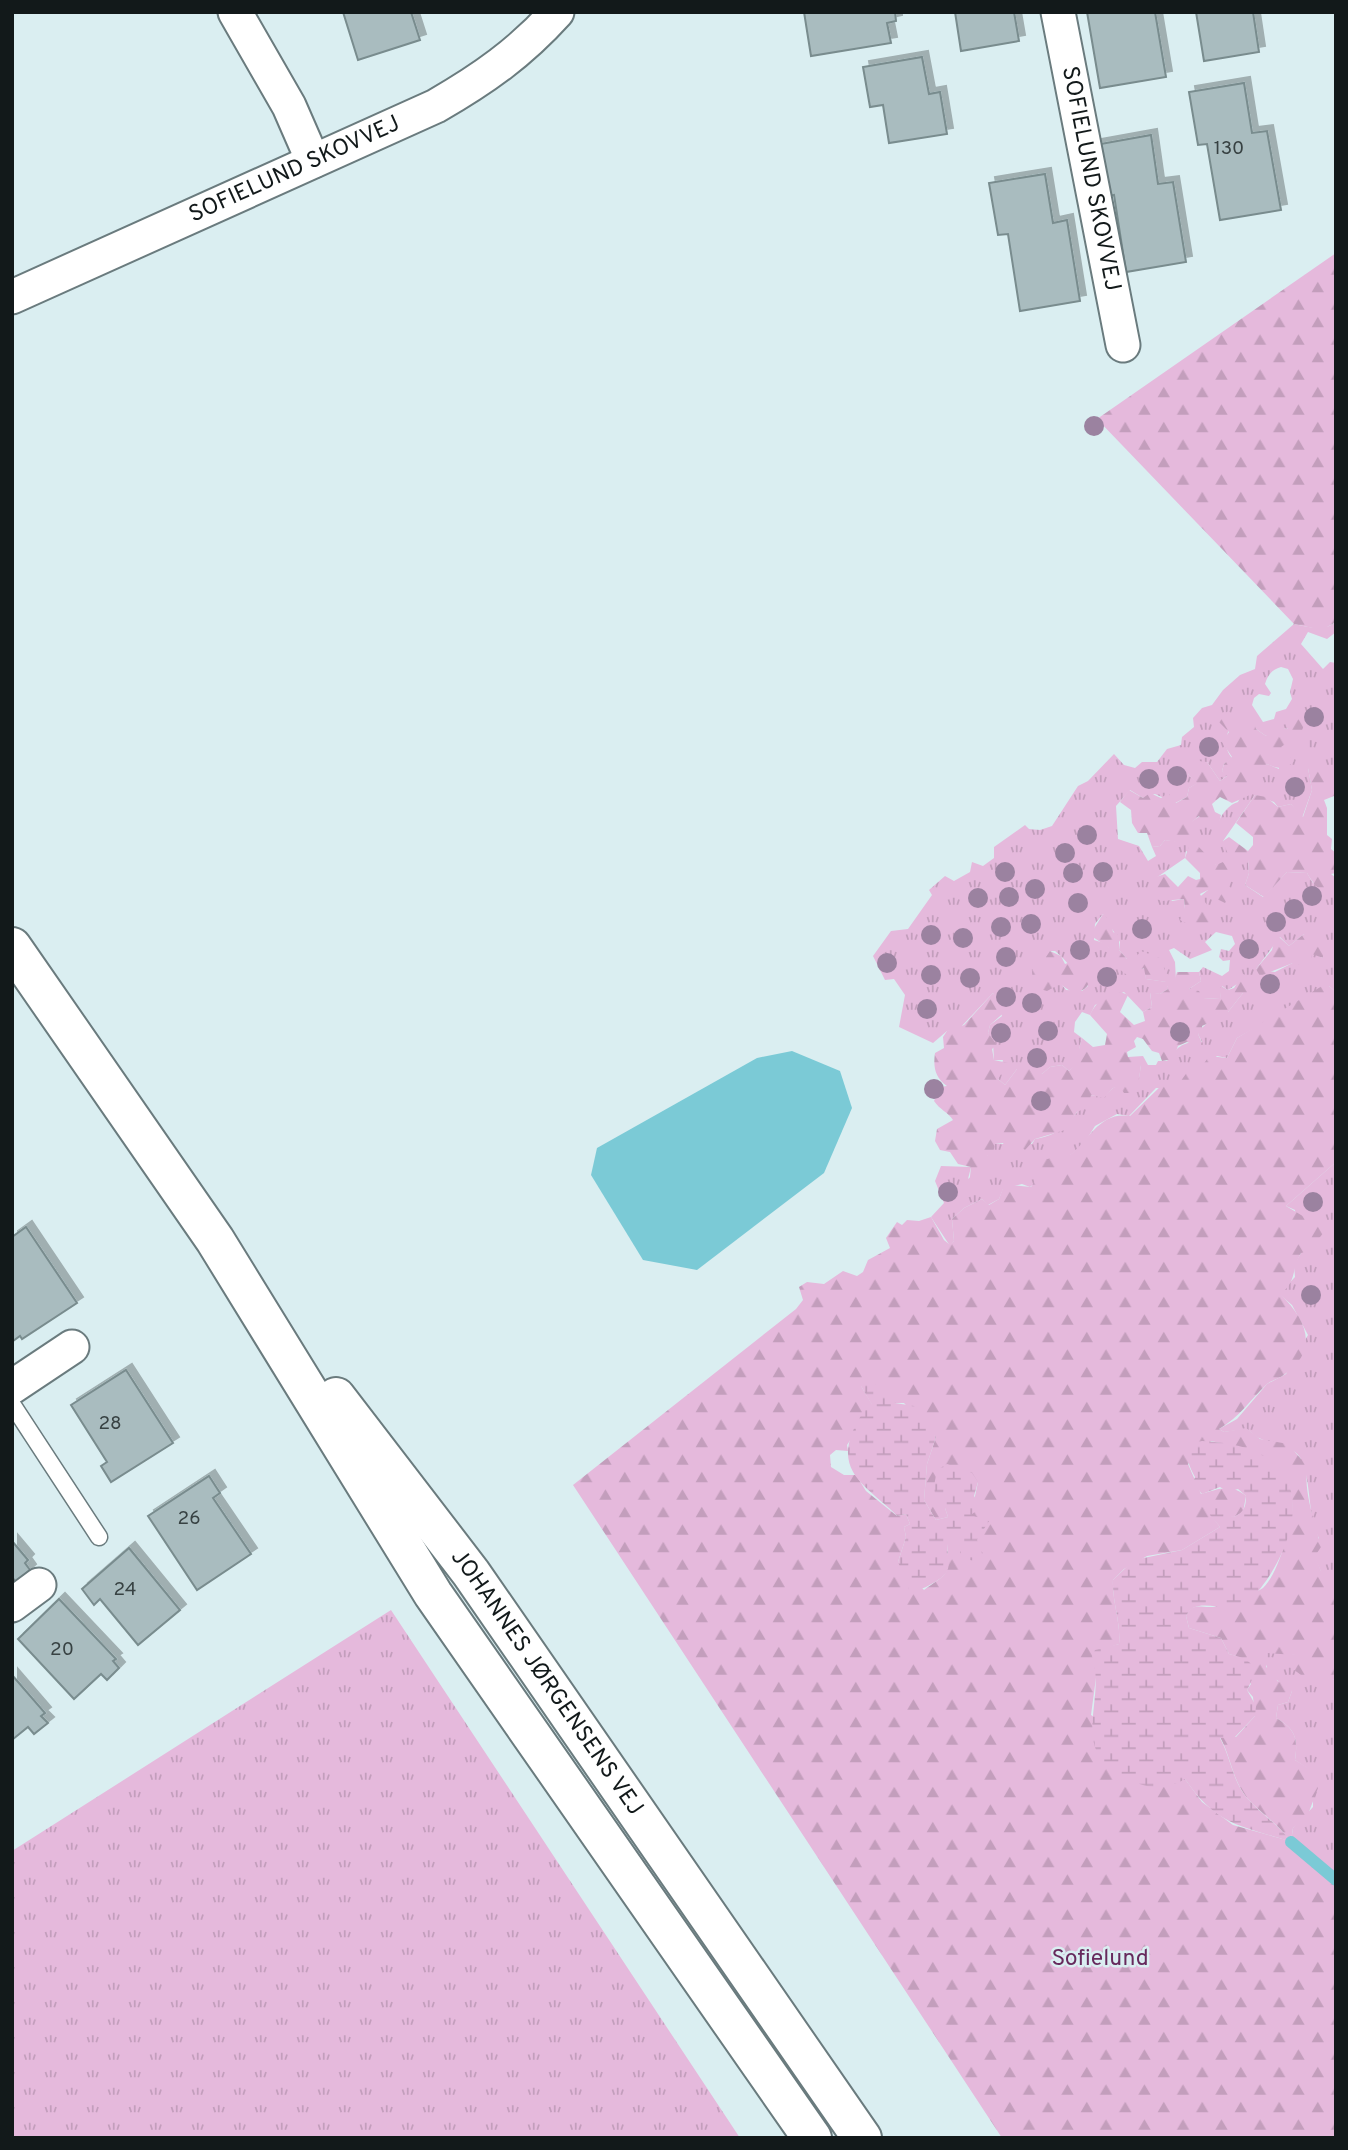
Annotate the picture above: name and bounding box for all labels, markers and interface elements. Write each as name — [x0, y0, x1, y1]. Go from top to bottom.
street label: SOFIELUND SKOVVEJ — [1054, 64, 1127, 294]
street label: SOFIELUND SKOVVEJ — [184, 110, 405, 230]
house number: 130 — [1214, 137, 1244, 161]
house number: 28 — [98, 1412, 122, 1436]
house number: 26 — [178, 1507, 200, 1531]
street label: JOHANNES JØRGENSENS VEJ — [444, 1544, 649, 1821]
house number: 24 — [113, 1578, 137, 1602]
house number: 20 — [50, 1638, 74, 1662]
park label: Sofielund — [1051, 1945, 1149, 1974]

